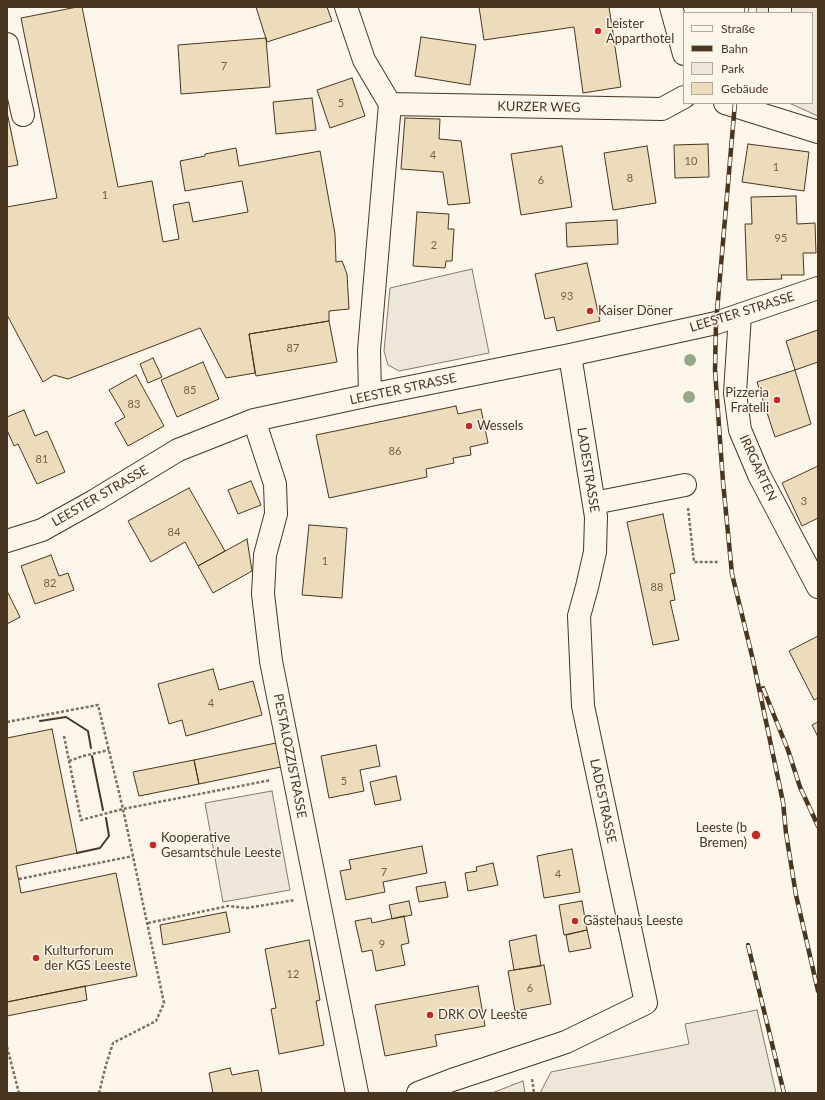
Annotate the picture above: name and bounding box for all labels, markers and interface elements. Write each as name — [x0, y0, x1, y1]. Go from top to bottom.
legend — [683, 12, 813, 104]
place label: Leister Apparthotel — [606, 16, 674, 47]
text: Straße — [721, 21, 755, 36]
marker: Leister Apparthotel — [593, 26, 603, 36]
text: Bahn — [721, 41, 748, 56]
house number: 7 — [221, 59, 227, 73]
text: Park — [721, 61, 744, 76]
text: Gebäude — [721, 81, 768, 96]
house number: 5 — [338, 96, 344, 110]
street label: KURZER WEG — [497, 98, 581, 116]
house number: 4 — [430, 148, 436, 162]
house number: 10 — [685, 154, 697, 168]
house number: 1 — [773, 160, 779, 174]
house number: 8 — [627, 171, 633, 185]
house number: 6 — [538, 173, 544, 187]
house number: 1 — [102, 188, 108, 202]
house number: 95 — [775, 231, 787, 245]
house number: 2 — [431, 238, 437, 252]
house number: 93 — [561, 289, 573, 303]
street label: LEESTER STRASSE — [688, 289, 796, 335]
place label: Kaiser Döner — [598, 303, 673, 319]
marker: Kaiser Döner — [585, 306, 595, 316]
house number: 87 — [287, 341, 299, 355]
street label: LEESTER STRASSE — [348, 370, 458, 408]
house number: 85 — [184, 383, 196, 397]
place label: Pizzeria Fratelli — [725, 385, 769, 416]
marker: Pizzeria Fratelli — [772, 395, 782, 405]
house number: 83 — [128, 397, 140, 411]
place label: Wessels — [477, 418, 523, 434]
marker: Wessels — [464, 421, 474, 431]
street label: LADESTRASSE — [574, 426, 602, 514]
street label: IRRGARTEN — [736, 433, 780, 503]
house number: 86 — [389, 444, 401, 458]
house number: 81 — [36, 452, 48, 466]
street label: LEESTER STRASSE — [49, 462, 151, 530]
house number: 3 — [801, 494, 807, 508]
house number: 84 — [168, 525, 180, 539]
house number: 1 — [322, 554, 328, 568]
house number: 82 — [44, 576, 56, 590]
house number: 88 — [651, 580, 663, 594]
street label: PESTALOZZISTRASSE — [270, 692, 310, 820]
house number: 4 — [208, 696, 214, 710]
street label: LADESTRASSE — [586, 757, 620, 845]
house number: 5 — [341, 774, 347, 788]
place label: Leeste (b Bremen) — [696, 820, 747, 851]
marker: Leeste (b Bremen) — [750, 829, 762, 841]
place label: Kooperative Gesamtschule Leeste — [161, 830, 281, 861]
marker: Kooperative Gesamtschule Leeste — [148, 840, 158, 850]
house number: 7 — [381, 865, 387, 879]
house number: 4 — [555, 867, 561, 881]
place label: Gästehaus Leeste — [583, 913, 683, 929]
marker: Gästehaus Leeste — [570, 916, 580, 926]
house number: 9 — [379, 937, 385, 951]
place label: Kulturforum der KGS Leeste — [44, 943, 131, 974]
marker: Kulturforum der KGS Leeste — [31, 953, 41, 963]
house number: 12 — [287, 967, 299, 981]
house number: 6 — [527, 981, 533, 995]
place label: DRK OV Leeste — [438, 1007, 527, 1023]
marker: DRK OV Leeste — [425, 1010, 435, 1020]

